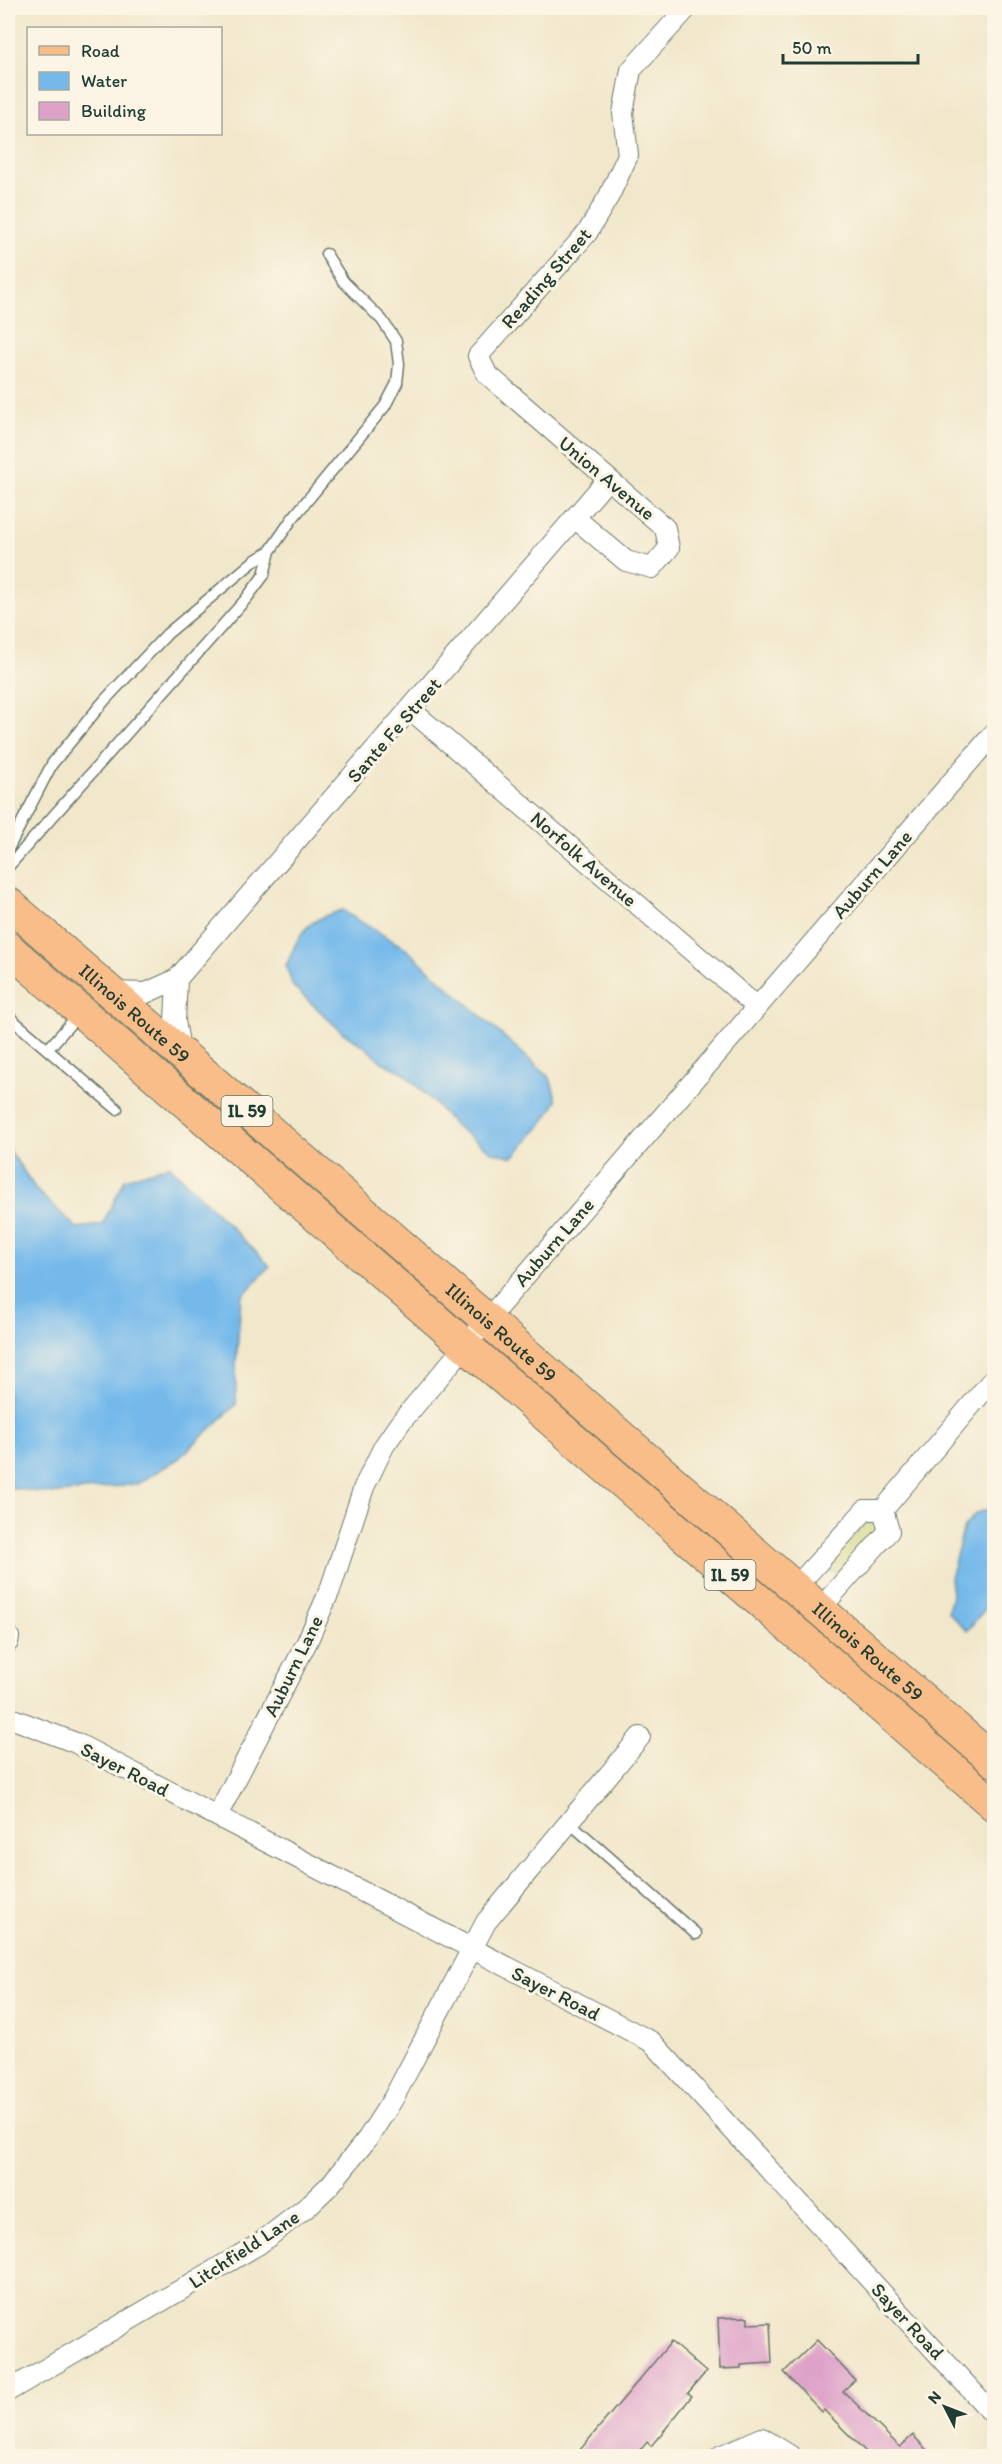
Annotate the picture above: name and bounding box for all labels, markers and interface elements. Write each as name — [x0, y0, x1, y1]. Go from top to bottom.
legend — [27, 27, 222, 135]
scale bar — [783, 27, 918, 65]
text: 50 m — [792, 37, 832, 59]
text: Road — [81, 40, 120, 62]
text: Water — [81, 70, 127, 92]
text: Building — [81, 100, 147, 122]
street label: Reading Street — [496, 223, 596, 333]
street label: Union Avenue — [554, 431, 660, 525]
street label: Sante Fe Street — [342, 672, 446, 788]
street label: Norfolk Avenue — [526, 806, 642, 912]
street label: Auburn Lane — [827, 825, 917, 923]
street label: Illinois Route 59 — [74, 958, 195, 1068]
road number: IL 59 — [222, 1096, 272, 1126]
street label: Auburn Lane — [509, 1193, 599, 1291]
street label: Illinois Route 59 — [441, 1277, 562, 1387]
road number: IL 59 — [704, 1560, 756, 1590]
street label: Illinois Route 59 — [807, 1596, 929, 1706]
street label: Auburn Lane — [258, 1611, 328, 1721]
street label: Sayer Road — [77, 1736, 173, 1802]
street label: Sayer Road — [508, 1960, 604, 2026]
street label: Litchfield Lane — [184, 2204, 304, 2294]
street label: Sayer Road — [866, 2278, 950, 2364]
north arrow — [915, 2377, 975, 2437]
text: N — [924, 2387, 945, 2408]

